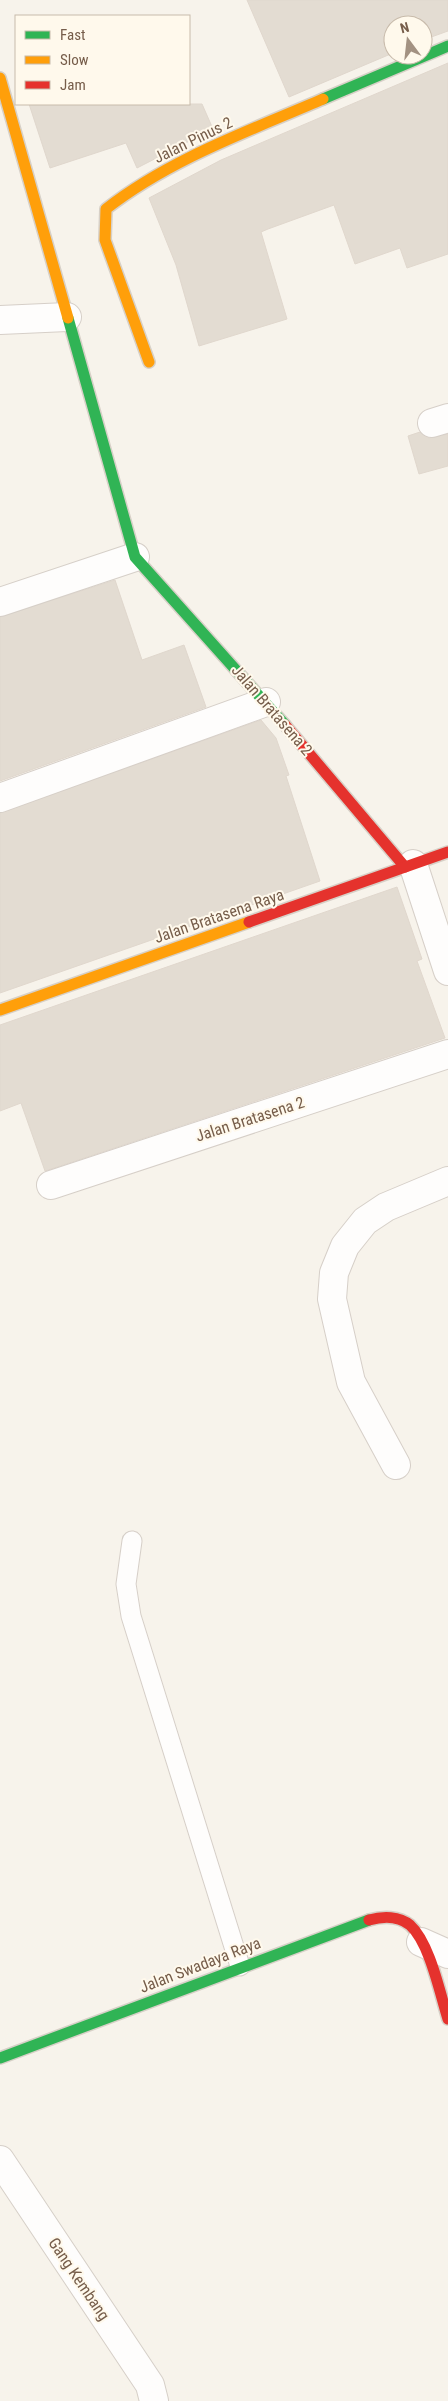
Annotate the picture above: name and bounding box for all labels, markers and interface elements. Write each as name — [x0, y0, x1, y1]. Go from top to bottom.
legend — [15, 15, 190, 105]
north arrow — [383, 15, 433, 65]
text: N — [398, 19, 411, 36]
text: Fast — [60, 26, 85, 44]
text: Slow — [60, 51, 89, 69]
text: Jam — [60, 76, 86, 94]
street label: Jalan Pinus 2 — [151, 113, 235, 167]
street label: Jalan Bratasena 2 — [228, 661, 316, 759]
street label: Jalan Bratasena Raya — [152, 885, 286, 947]
street label: Jalan Bratasena 2 — [193, 1092, 307, 1146]
street label: Jalan Swadaya Raya — [137, 1933, 263, 1997]
street label: Gang Kembang — [44, 2234, 114, 2324]

